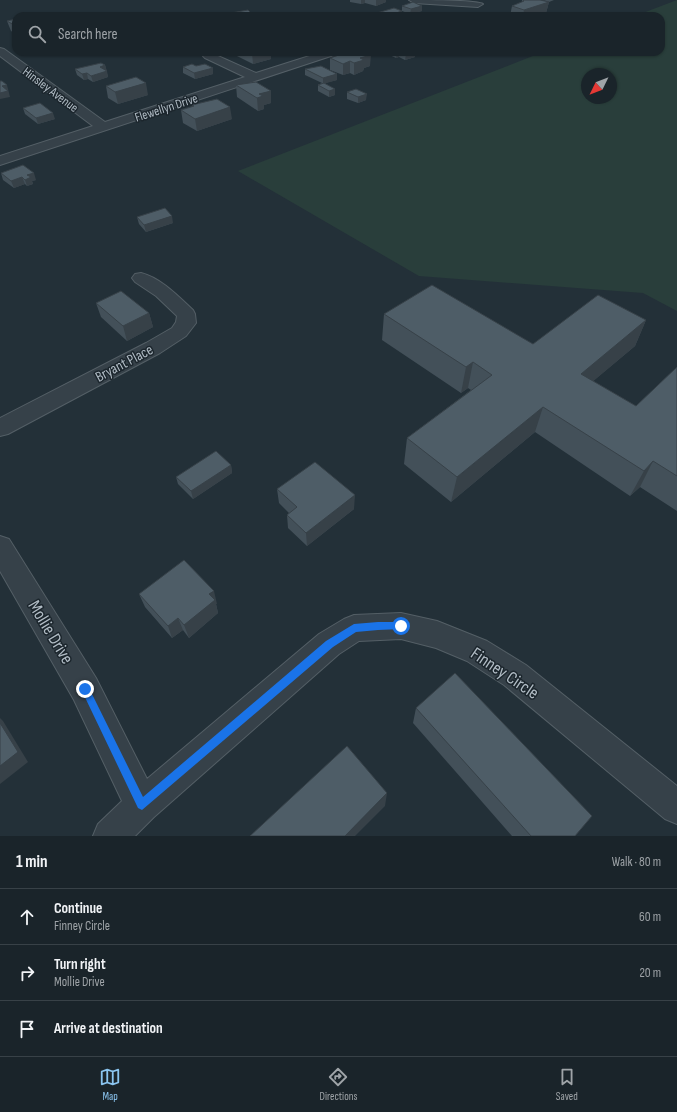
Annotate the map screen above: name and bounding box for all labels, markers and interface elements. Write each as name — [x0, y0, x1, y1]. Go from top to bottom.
search box — [12, 12, 665, 56]
icon: search — [26, 23, 48, 45]
text: Search here — [58, 25, 118, 44]
street label: Hinsley Avenue — [19, 64, 81, 116]
north arrow — [581, 68, 617, 104]
street label: Flewellyn Drive — [133, 90, 200, 126]
street label: Bryant Place — [92, 340, 156, 387]
street label: Mollie Drive — [24, 597, 78, 668]
route start — [392, 617, 410, 635]
street label: Finney Circle — [467, 643, 543, 704]
route end — [76, 680, 94, 698]
text: 1 min — [16, 852, 48, 872]
text: Walk · 80 m — [612, 854, 661, 870]
text: Continue — [54, 899, 103, 918]
icon: ahead — [16, 906, 38, 928]
text: 60 m — [639, 909, 661, 925]
text: Finney Circle — [54, 918, 110, 934]
text: Turn right — [54, 955, 106, 974]
icon: right — [16, 962, 38, 984]
text: 20 m — [639, 965, 661, 981]
text: Mollie Drive — [54, 974, 105, 990]
icon: arrive — [16, 1018, 38, 1040]
text: Arrive at destination — [54, 1019, 163, 1038]
tab: Map — [99, 1066, 121, 1103]
tab: Directions — [320, 1066, 357, 1103]
tab: Saved — [556, 1066, 578, 1103]

